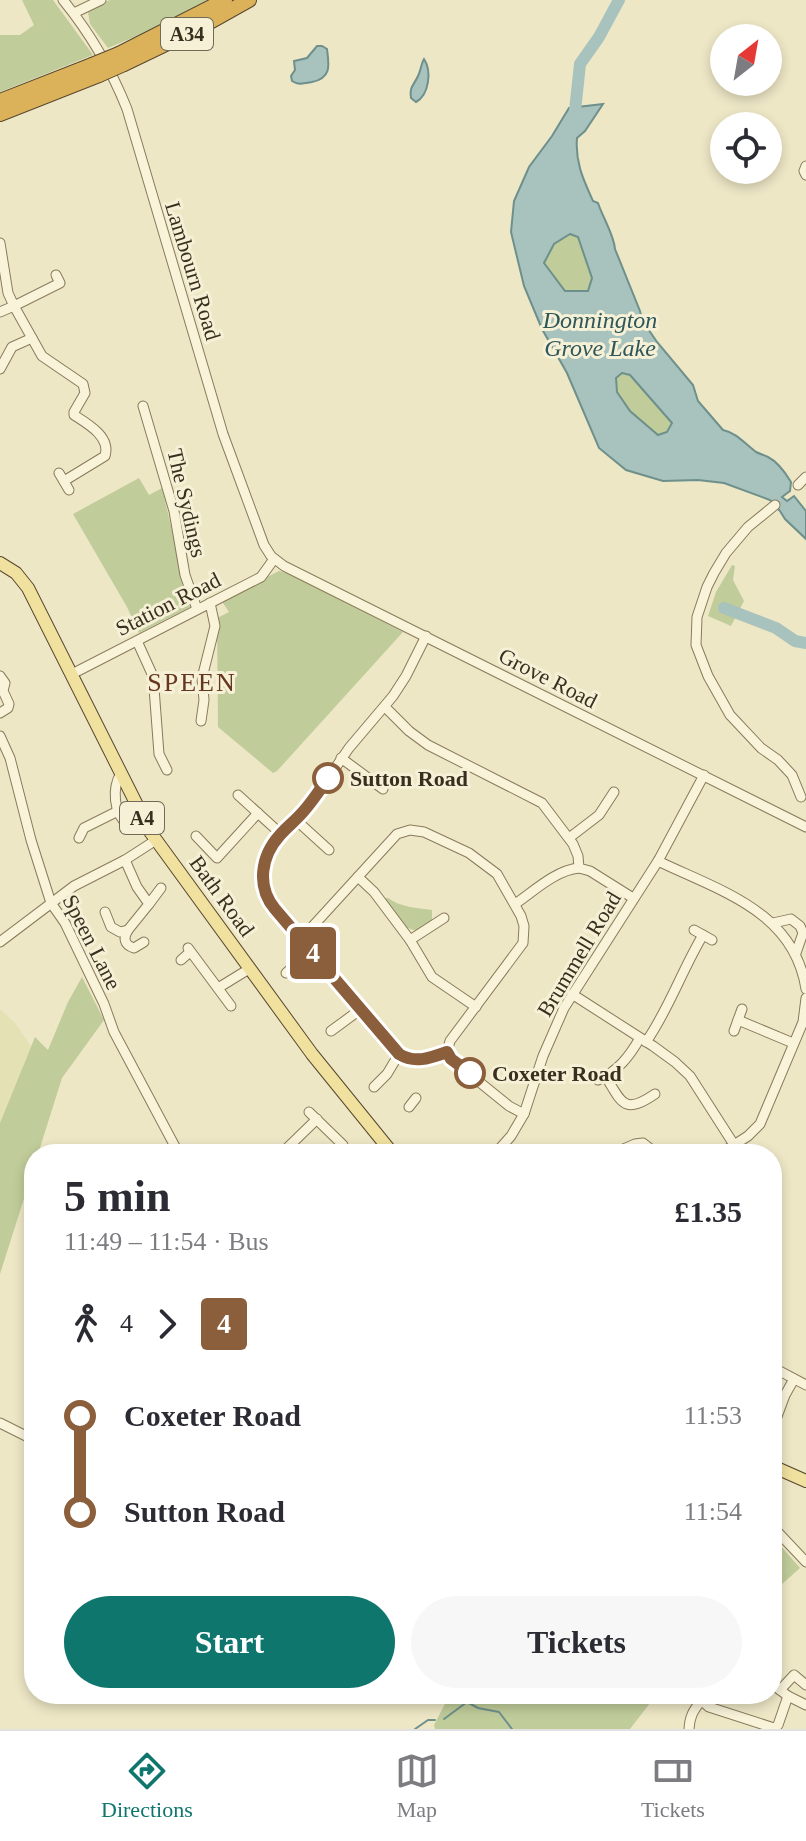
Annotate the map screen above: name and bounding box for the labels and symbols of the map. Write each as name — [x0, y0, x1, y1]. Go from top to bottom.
road number: A34 — [161, 18, 213, 50]
north arrow — [710, 24, 782, 96]
street label: Lambourn Road — [160, 199, 226, 343]
water label: Donnington Grove Lake — [542, 307, 657, 361]
street label: The Sydings — [162, 446, 212, 560]
street label: Station Road — [111, 567, 225, 641]
street label: Grove Road — [495, 643, 601, 713]
district label: SPEEN — [147, 668, 237, 697]
marker: Sutton Road — [313, 763, 343, 793]
place label: Sutton Road — [350, 766, 468, 791]
road number: A4 — [120, 802, 164, 834]
street label: Bath Road — [184, 851, 260, 941]
street label: Brummell Road — [532, 887, 626, 1021]
street label: Speen Lane — [57, 890, 127, 994]
line badge: 4 — [287, 927, 339, 979]
marker: Coxeter Road — [455, 1058, 485, 1088]
place label: Coxeter Road — [492, 1061, 622, 1086]

